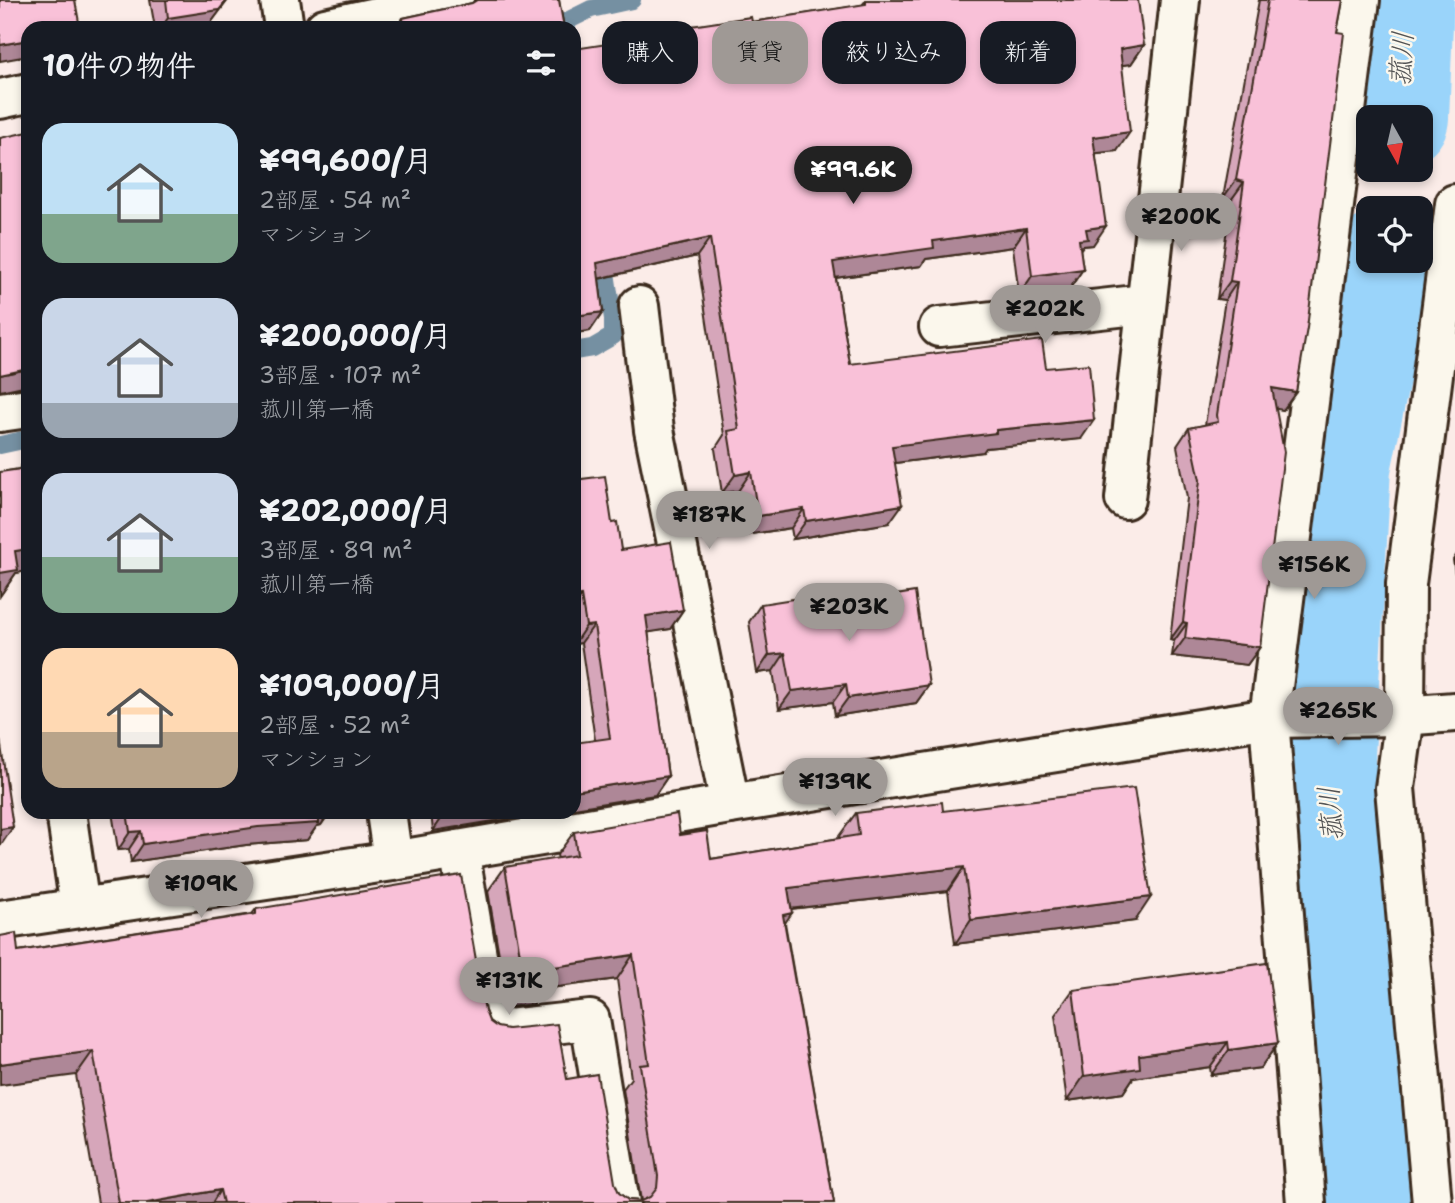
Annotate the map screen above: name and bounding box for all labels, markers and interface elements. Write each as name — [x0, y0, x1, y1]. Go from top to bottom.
chip: 購入 — [602, 21, 698, 84]
chip: 賃貸 — [712, 21, 808, 84]
chip: 絞り込み — [822, 21, 966, 84]
chip: 新着 — [980, 21, 1076, 84]
water label: 菰川 — [1381, 30, 1421, 88]
icon: filters — [522, 44, 560, 82]
text: 10件の物件 — [42, 45, 196, 86]
north arrow — [1356, 105, 1433, 182]
map controls — [1356, 105, 1433, 273]
text: ¥99,600/月 — [259, 140, 433, 181]
pin: ¥99.6K — [796, 146, 910, 206]
icon: home — [98, 151, 182, 235]
text: ¥99.6K — [810, 154, 896, 184]
text: 2部屋 · 54 m² — [259, 185, 411, 215]
pin: ¥200K — [1132, 194, 1230, 253]
button: locate — [1356, 196, 1433, 273]
text: ¥200K — [1141, 201, 1221, 231]
text: マンション — [259, 219, 373, 249]
pin: ¥202K — [996, 286, 1094, 345]
text: ¥202K — [1006, 293, 1084, 323]
text: ¥200,000/月 — [259, 315, 452, 356]
icon: home — [98, 326, 182, 410]
text: 3部屋 · 107 m² — [259, 360, 421, 390]
text: 菰川第一橋 — [259, 394, 374, 424]
text: ¥202,000/月 — [259, 490, 453, 531]
pin: ¥187K — [660, 491, 758, 551]
text: ¥187K — [672, 499, 746, 529]
icon: home — [98, 501, 182, 585]
text: 3部屋 · 89 m² — [259, 535, 413, 565]
pin: ¥156K — [1265, 542, 1363, 601]
text: ¥156K — [1278, 549, 1350, 579]
text: 菰川第一橋 — [259, 569, 374, 599]
pin: ¥203K — [800, 584, 898, 643]
text: ¥203K — [809, 591, 889, 621]
text: ¥109,000/月 — [259, 665, 445, 706]
icon: home — [98, 676, 182, 760]
pin: ¥265K — [1289, 688, 1387, 747]
text: ¥265K — [1299, 695, 1377, 725]
text: 2部屋 · 52 m² — [259, 710, 411, 740]
text: マンション — [259, 744, 373, 774]
pin: ¥139K — [786, 758, 884, 818]
text: ¥139K — [799, 766, 871, 796]
water label: 菰川 — [1309, 784, 1351, 844]
pin: ¥109K — [152, 860, 250, 920]
text: ¥109K — [164, 868, 238, 898]
pin: ¥131K — [460, 958, 558, 1017]
text: ¥131K — [476, 965, 542, 995]

